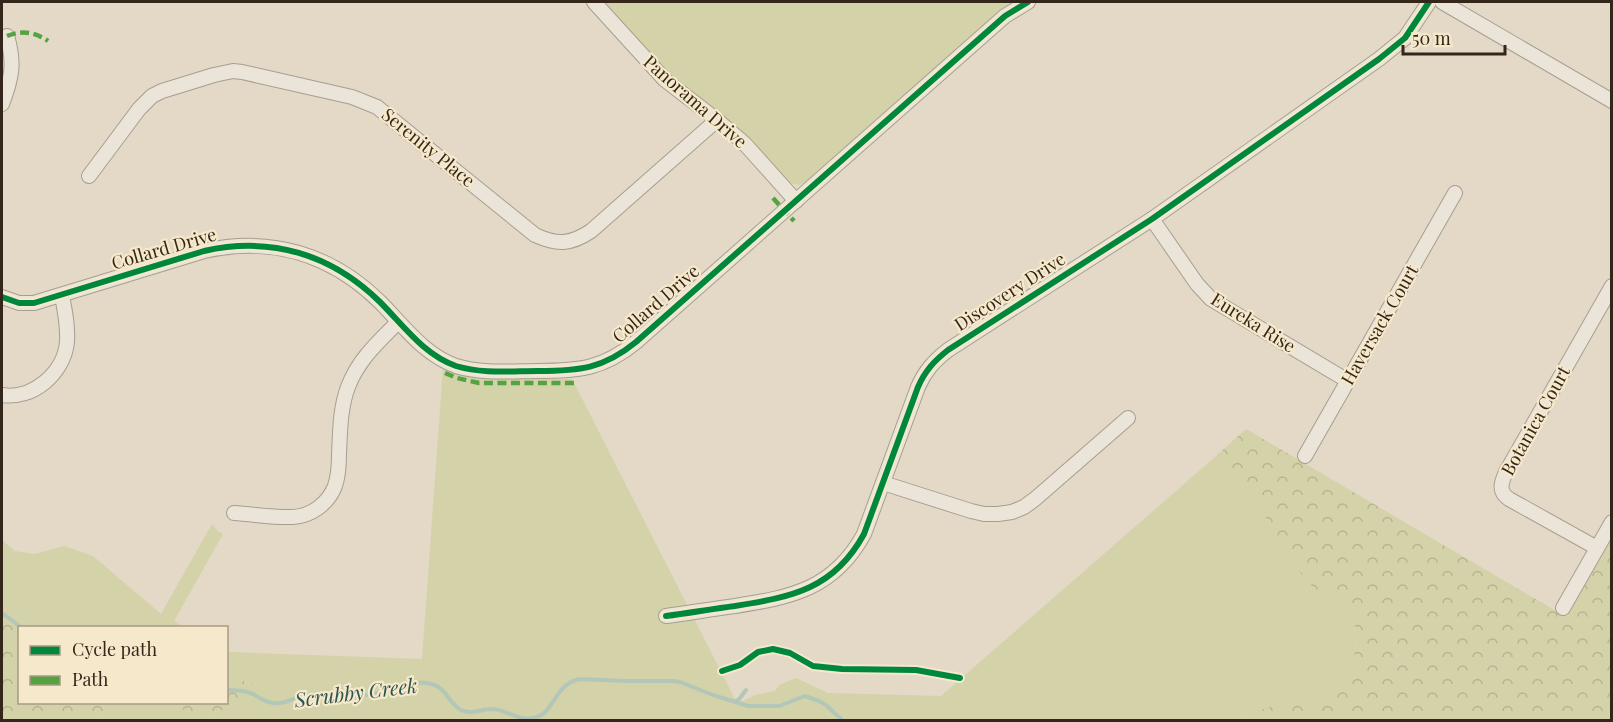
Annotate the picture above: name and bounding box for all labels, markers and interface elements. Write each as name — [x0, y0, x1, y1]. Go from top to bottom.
scale bar — [1403, 18, 1505, 56]
text: 50 m — [1412, 26, 1451, 50]
street label: Panorama Drive — [639, 49, 753, 153]
street label: Serenity Place — [377, 102, 480, 192]
street label: Collard Drive — [109, 222, 219, 274]
street label: Discovery Drive — [949, 246, 1070, 336]
street label: Collard Drive — [607, 259, 704, 348]
street label: Haversack Court — [1335, 259, 1424, 389]
street label: Eureka Rise — [1207, 287, 1300, 358]
street label: Botanica Court — [1495, 361, 1575, 479]
legend — [18, 626, 228, 704]
text: Cycle path — [72, 637, 157, 661]
text: Path — [72, 667, 109, 691]
water label: Scrubby Creek — [292, 671, 419, 713]

